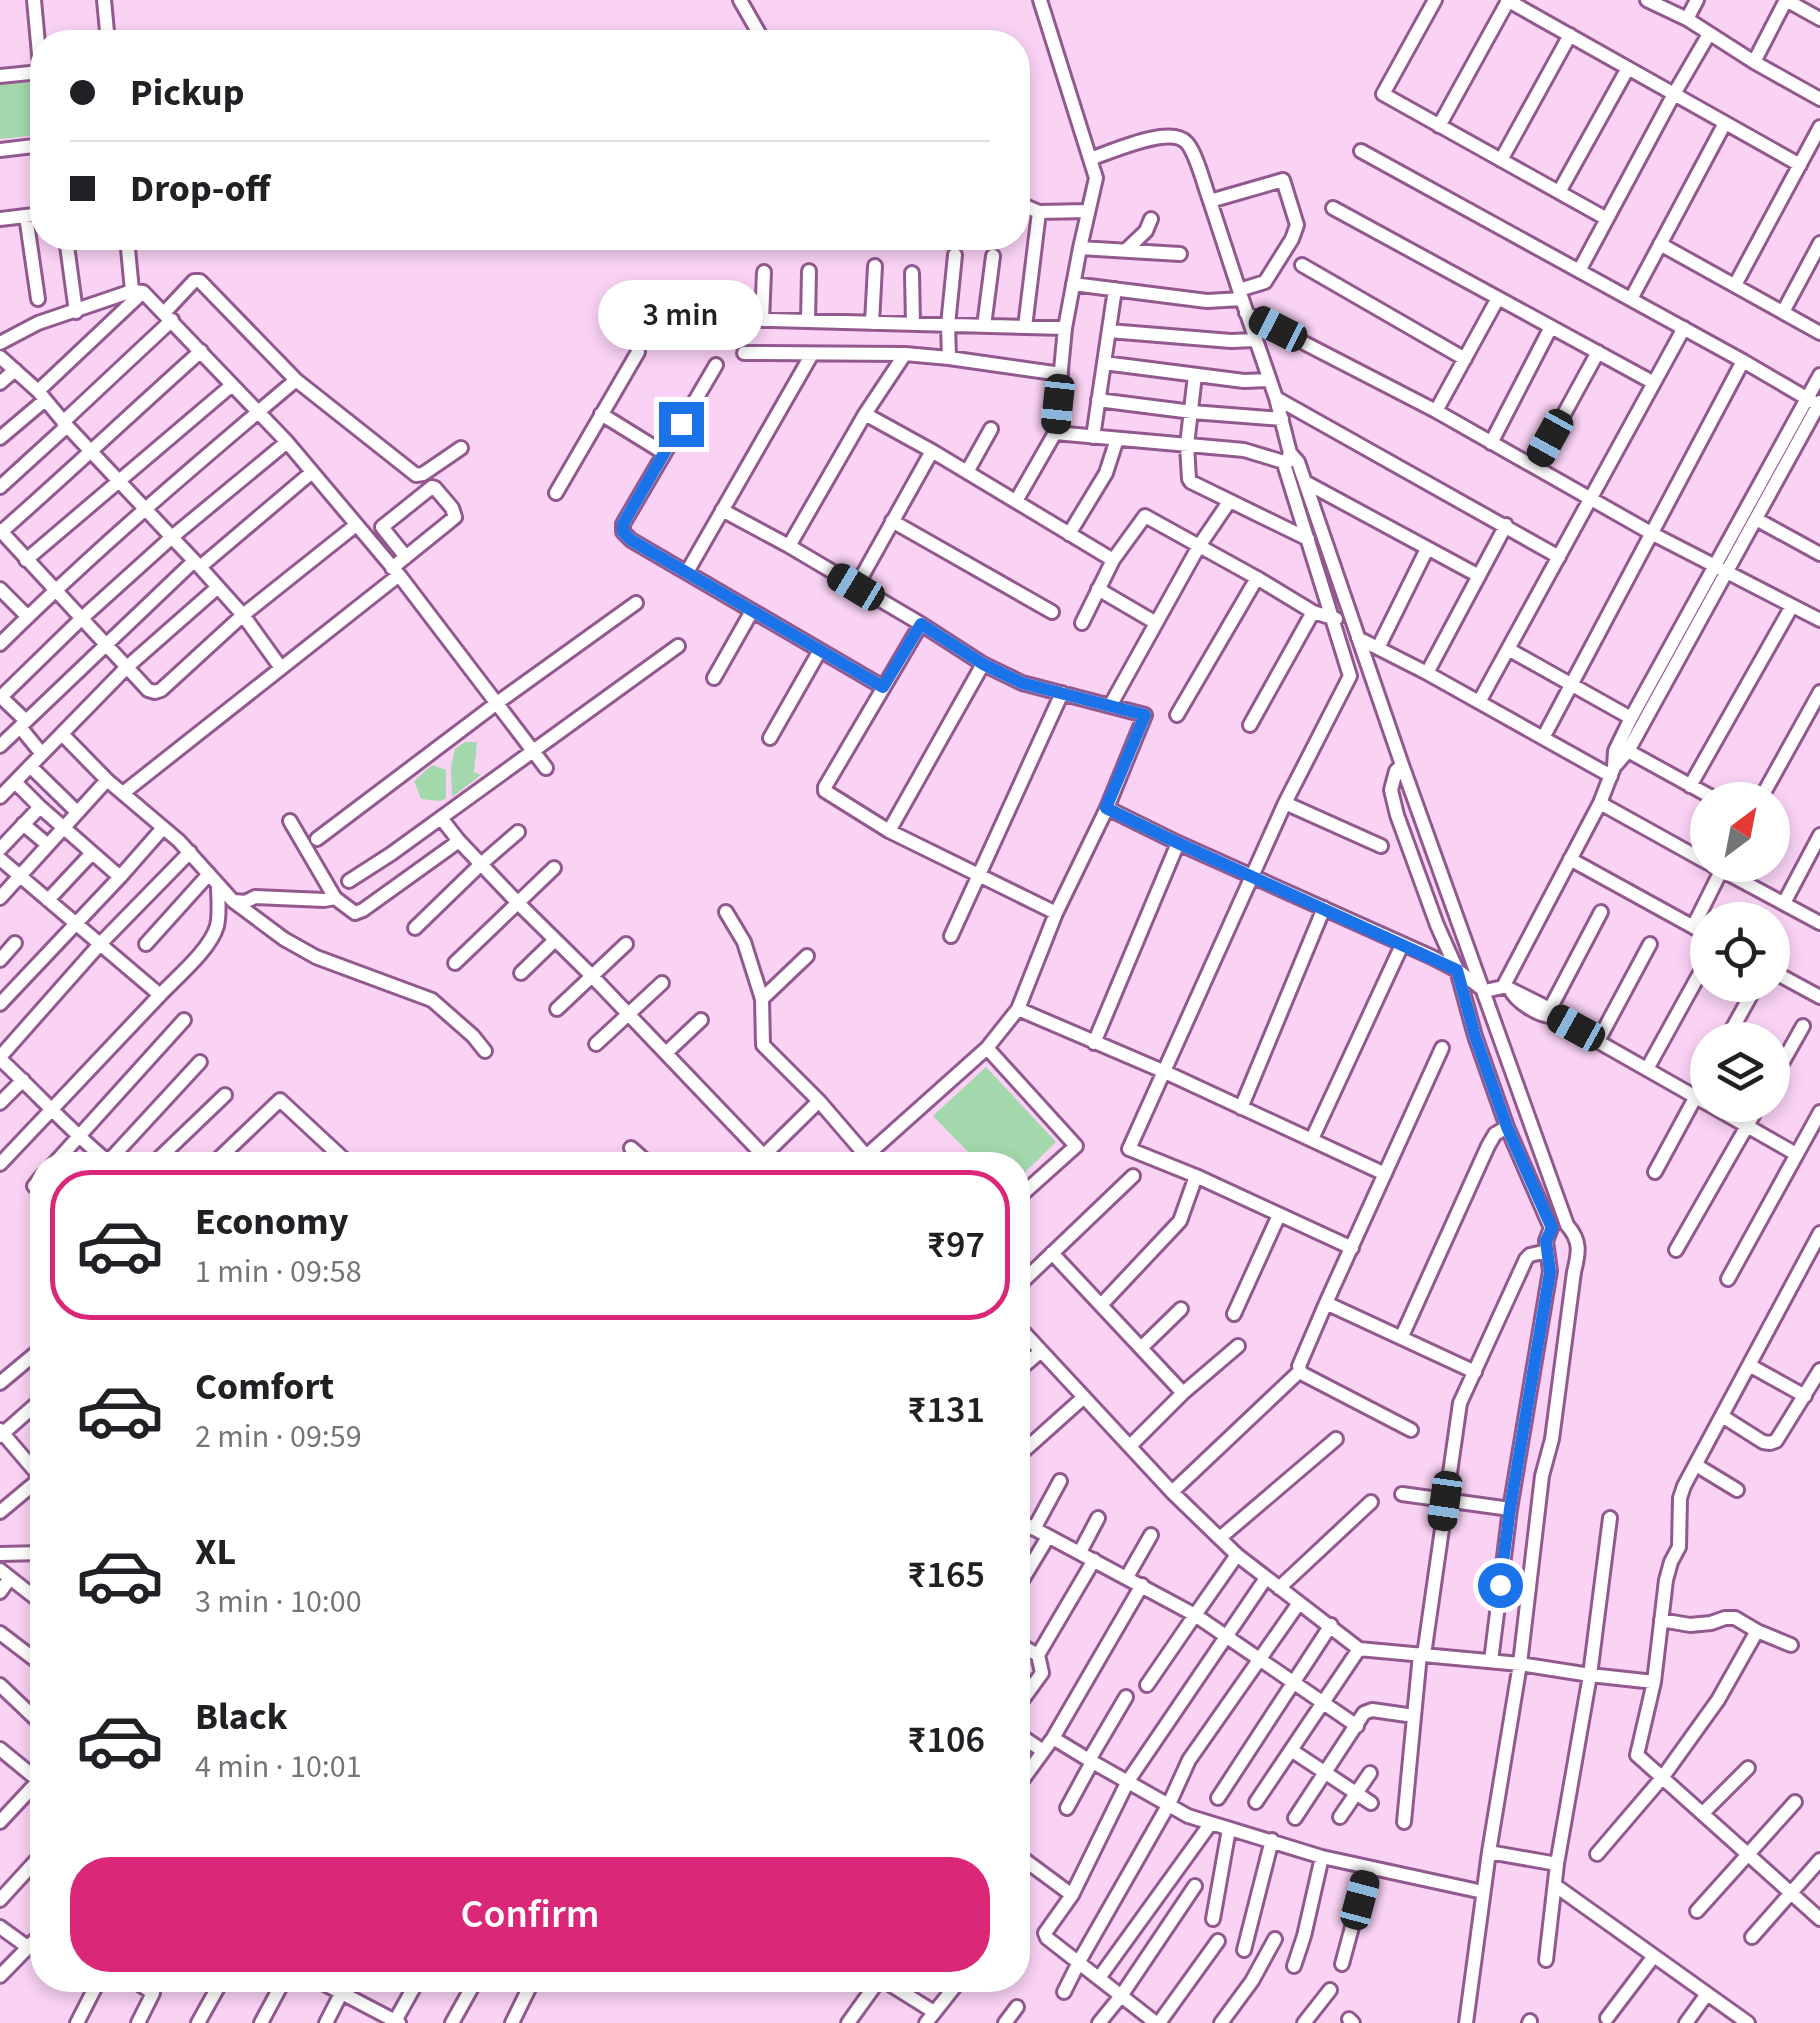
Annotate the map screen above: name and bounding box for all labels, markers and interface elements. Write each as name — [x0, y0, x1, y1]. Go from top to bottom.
text: Pickup — [130, 66, 244, 120]
text: Drop-off — [130, 162, 270, 216]
callout: 3 min — [598, 279, 764, 349]
text: 3 min — [642, 292, 719, 338]
car — [1244, 302, 1312, 356]
car — [1040, 373, 1076, 435]
route end — [659, 402, 704, 447]
car — [1522, 404, 1578, 472]
car — [823, 559, 889, 615]
north arrow — [1690, 782, 1790, 882]
map controls — [1690, 782, 1790, 1122]
button: locate — [1690, 902, 1790, 1002]
car — [1542, 1000, 1610, 1056]
button: layers — [1690, 1022, 1790, 1122]
text: Economy — [195, 1195, 348, 1249]
icon: car — [75, 1200, 165, 1290]
text: ₹97 — [927, 1218, 985, 1272]
text: 1 min · 09:58 — [195, 1249, 362, 1295]
text: Comfort — [195, 1360, 334, 1414]
icon: car — [75, 1365, 165, 1455]
text: ₹131 — [907, 1383, 985, 1437]
text: 2 min · 09:59 — [195, 1414, 362, 1460]
car — [1426, 1469, 1464, 1533]
text: XL — [195, 1525, 236, 1579]
icon: car — [75, 1530, 165, 1620]
text: ₹165 — [907, 1548, 985, 1602]
route start — [1478, 1563, 1523, 1608]
text: 3 min · 10:00 — [195, 1579, 362, 1625]
text: Black — [195, 1690, 288, 1744]
icon: car — [75, 1695, 165, 1785]
text: ₹106 — [907, 1713, 985, 1767]
text: 4 min · 10:01 — [195, 1744, 362, 1790]
button: Confirm — [70, 1857, 990, 1972]
car — [1338, 1867, 1382, 1933]

